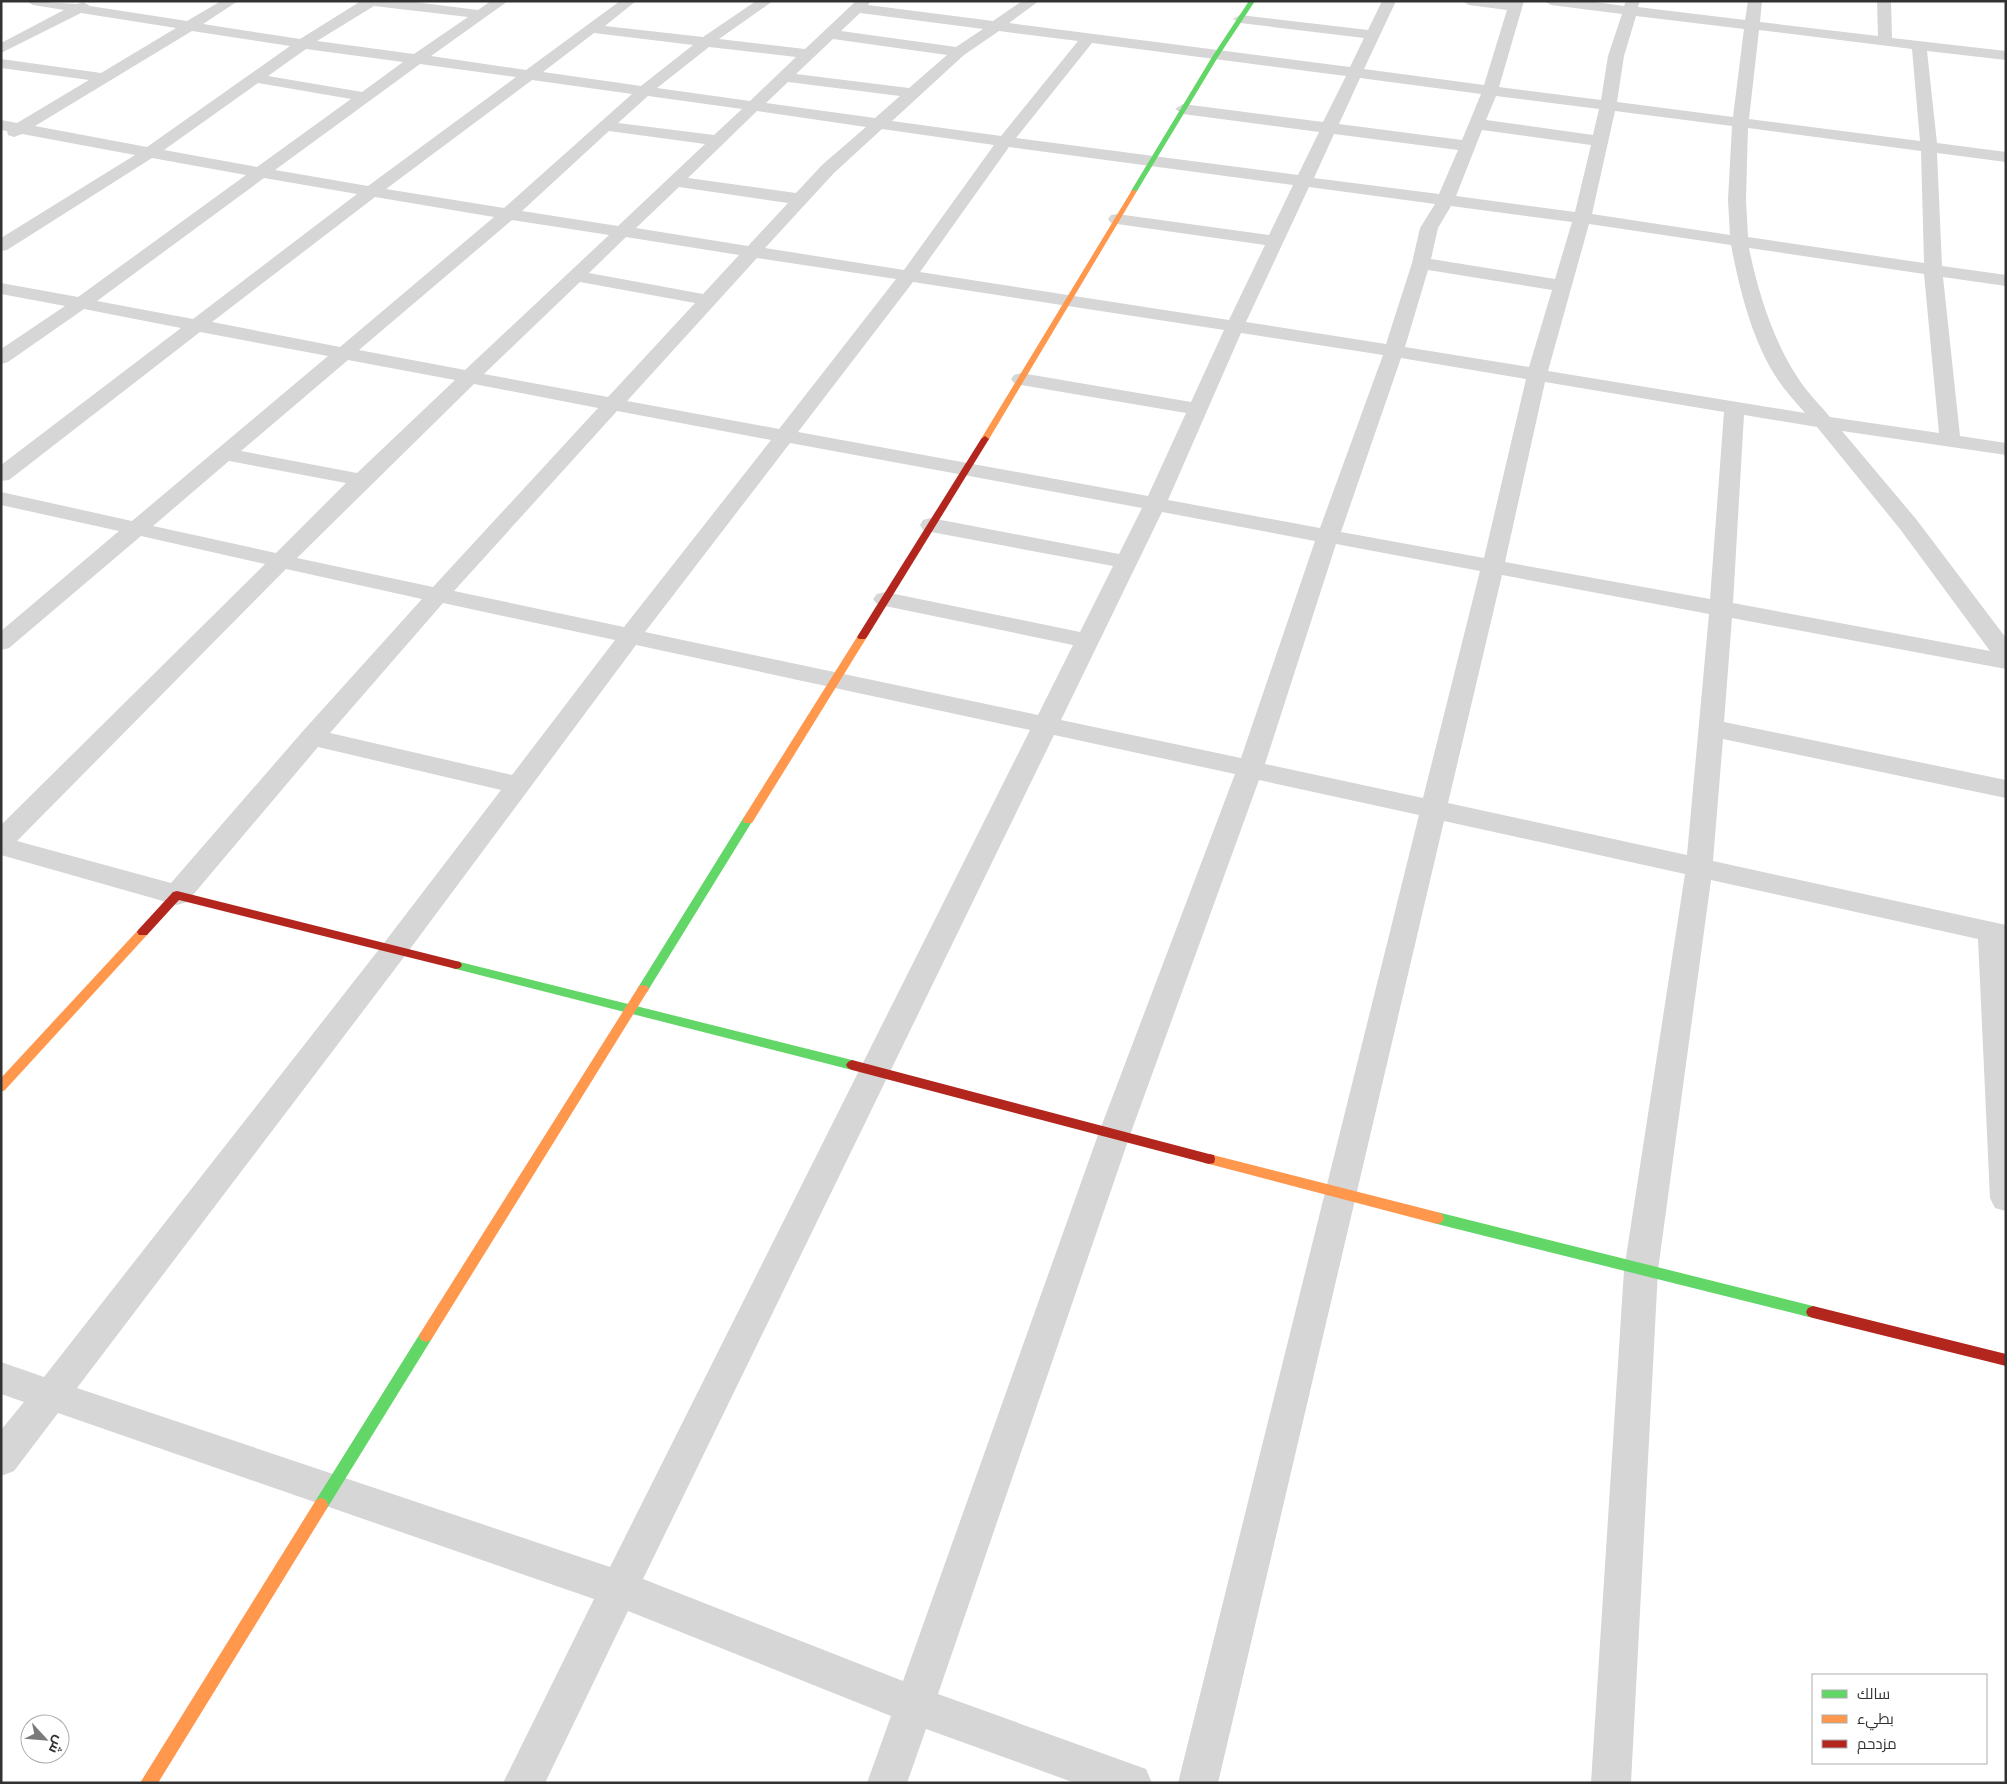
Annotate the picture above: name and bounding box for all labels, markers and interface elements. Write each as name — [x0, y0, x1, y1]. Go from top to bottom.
legend — [1812, 1674, 1987, 1764]
text: سالك — [1857, 1684, 1890, 1703]
text: بطيء — [1857, 1709, 1894, 1731]
north arrow — [20, 1714, 70, 1764]
text: ش — [45, 1733, 69, 1757]
text: مزدحم — [1857, 1734, 1897, 1754]

